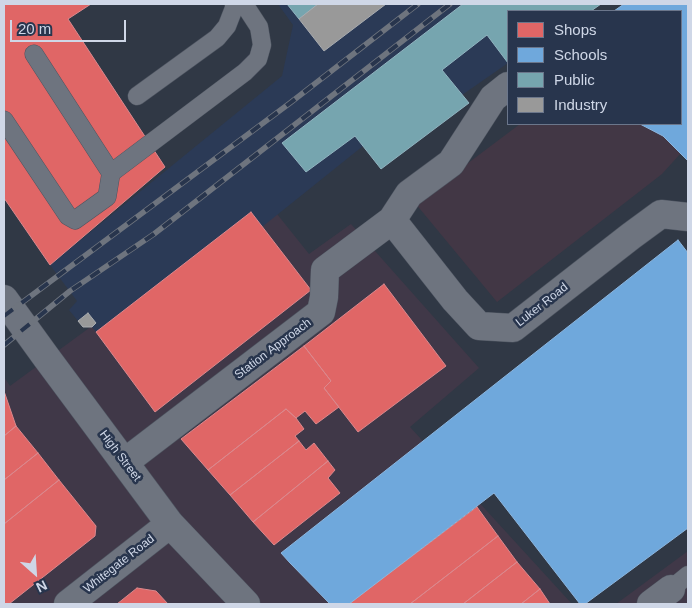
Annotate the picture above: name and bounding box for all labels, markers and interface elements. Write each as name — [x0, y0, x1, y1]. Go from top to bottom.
scale bar — [12, 10, 129, 42]
legend — [507, 10, 682, 125]
text: 20 m — [18, 20, 51, 37]
text: Shops — [554, 21, 597, 38]
text: Schools — [554, 46, 607, 63]
text: Public — [554, 71, 595, 88]
text: Industry — [554, 96, 607, 113]
street label: Luker Road — [513, 280, 571, 330]
street label: Station Approach — [232, 316, 314, 382]
street label: High Street — [96, 428, 144, 484]
street label: Whitegate Road — [81, 532, 157, 596]
north arrow — [10, 548, 60, 598]
text: N — [34, 577, 50, 596]

